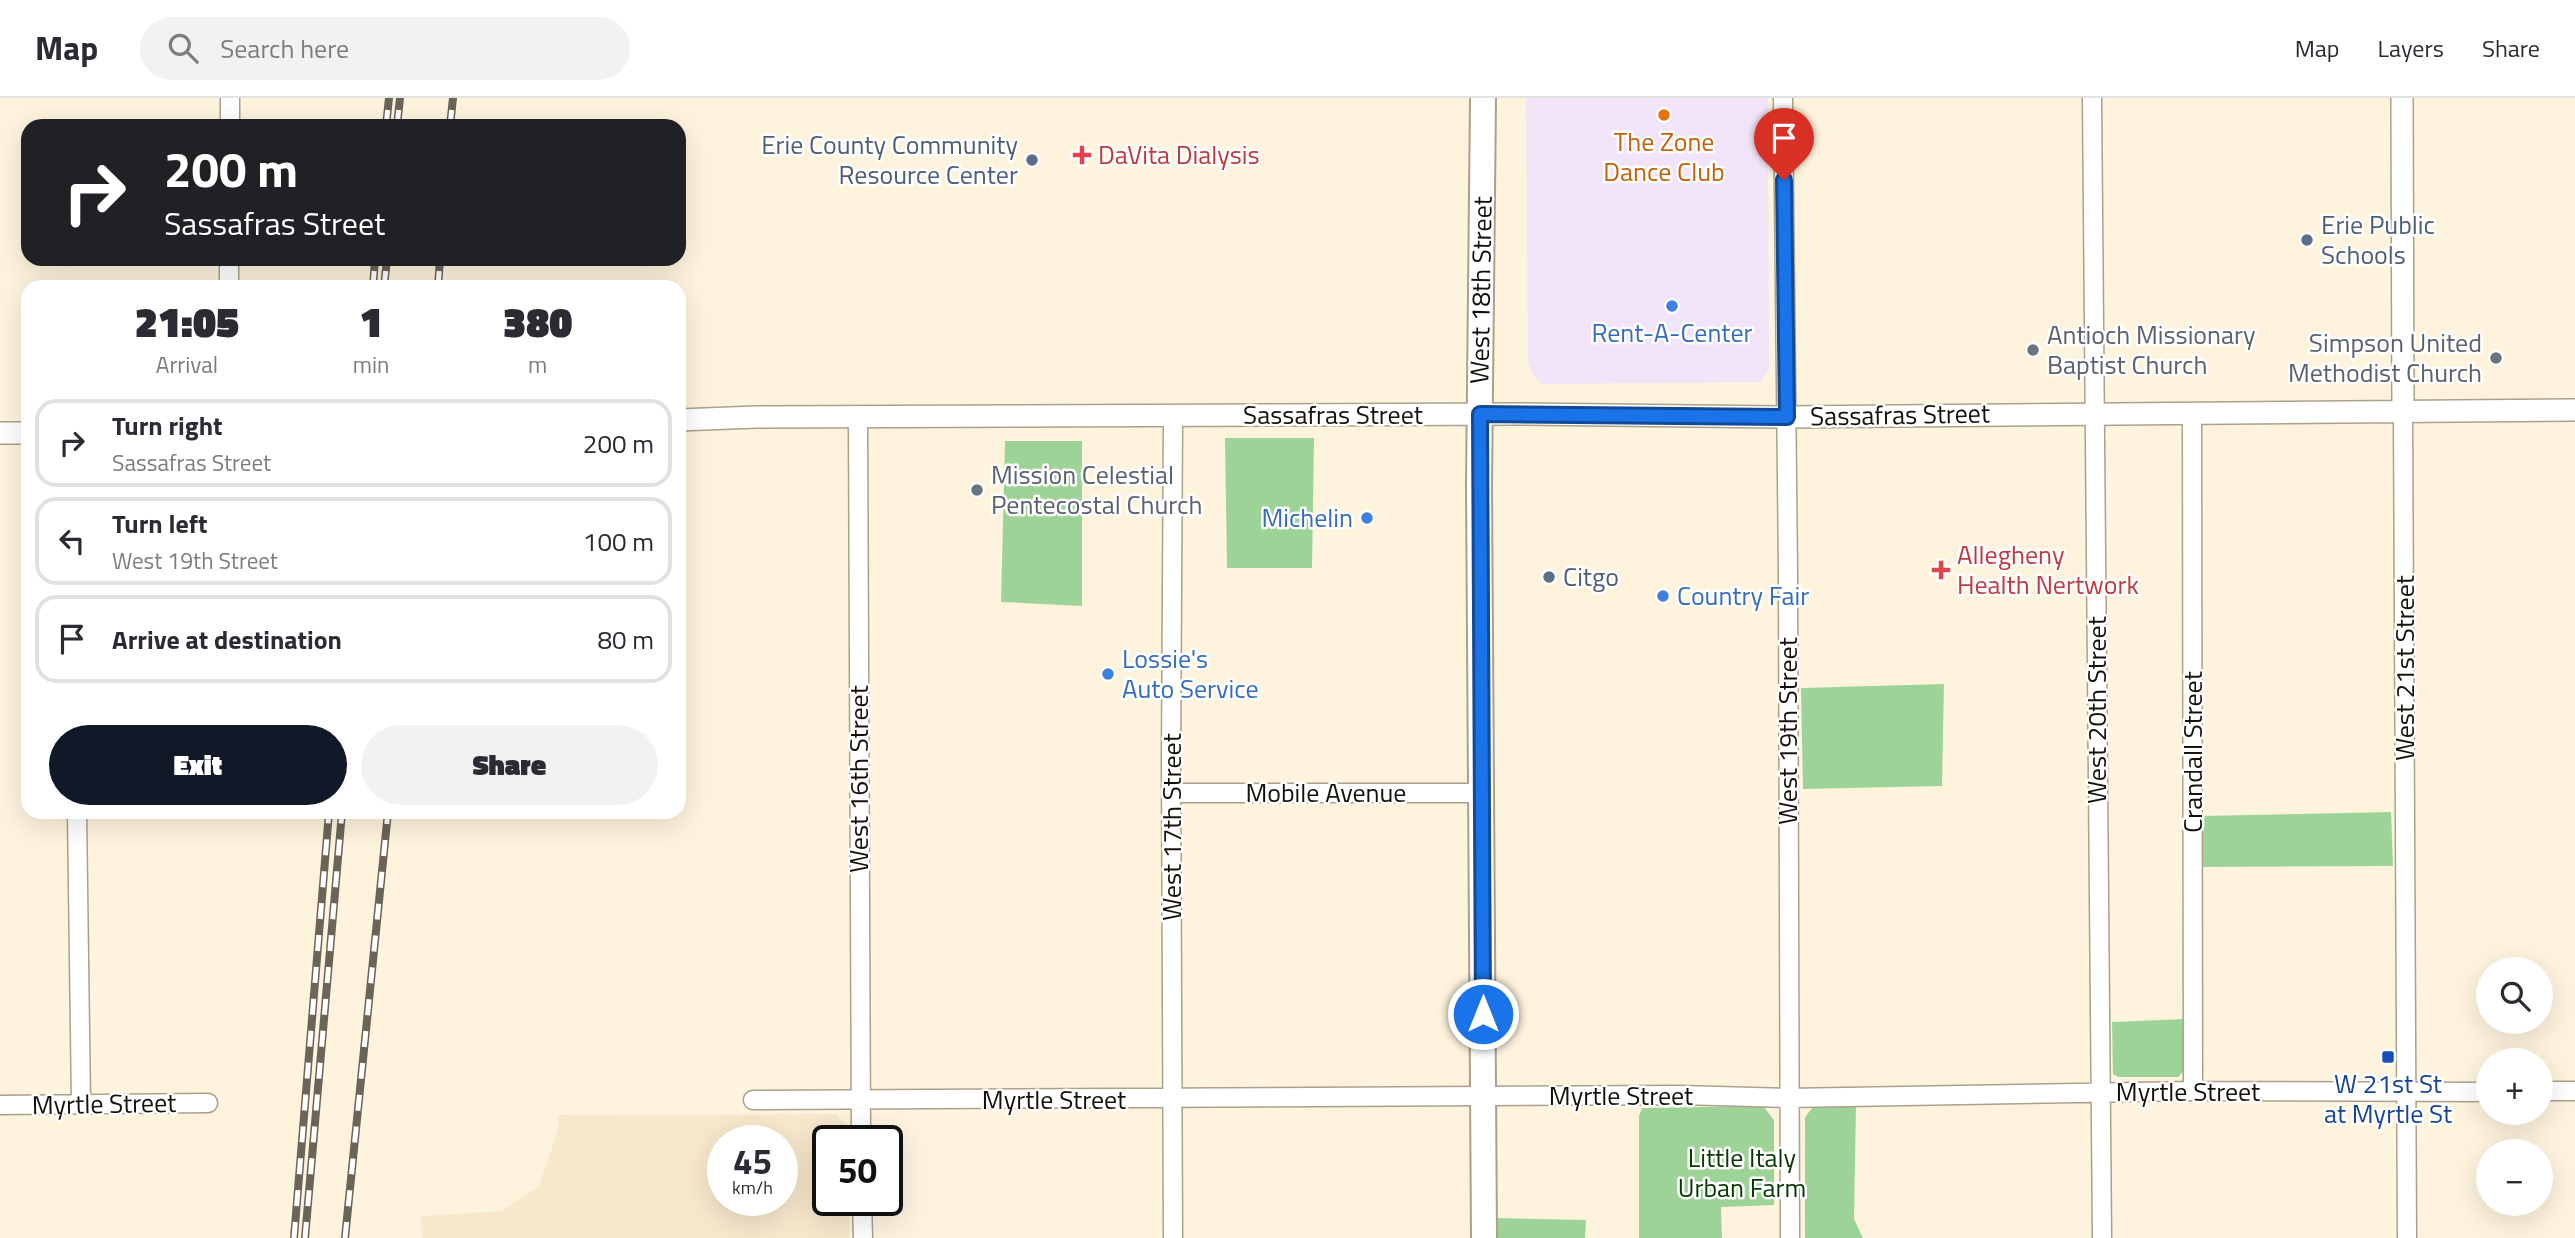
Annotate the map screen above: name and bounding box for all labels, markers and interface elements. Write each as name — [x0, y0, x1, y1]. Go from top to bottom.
search box — [140, 17, 630, 80]
text: Map — [35, 23, 98, 73]
icon: search — [164, 29, 202, 67]
text: Search here — [220, 29, 349, 68]
text: Map — [2295, 30, 2340, 66]
text: Layers — [2378, 30, 2444, 66]
text: Share — [2482, 30, 2540, 66]
marker: The Zone Dance Club — [1656, 107, 1672, 123]
pin — [1754, 108, 1814, 180]
icon: arrive — [1765, 119, 1803, 157]
place label: The Zone Dance Club — [1603, 122, 1725, 191]
place label: Erie County Community Resource Center — [761, 125, 1018, 194]
text: 200 m — [164, 131, 298, 206]
place label: DaVita Dialysis — [1098, 135, 1260, 174]
marker: DaVita Dialysis — [1072, 145, 1092, 165]
icon: right — [49, 147, 140, 238]
marker: Erie County Community Resource Center — [1024, 152, 1040, 168]
street label: West 18th Street — [1459, 196, 1502, 384]
text: Sassafras Street — [164, 199, 385, 247]
place label: Erie Public Schools — [2321, 205, 2435, 274]
marker: Erie Public Schools — [2299, 232, 2315, 248]
text: 21:05 — [135, 289, 239, 353]
text: 1 — [360, 289, 383, 353]
text: 380 — [503, 289, 572, 353]
marker: Rent-A-Center — [1664, 298, 1680, 314]
place label: Rent-A-Center — [1591, 313, 1753, 352]
place label: Antioch Missionary Baptist Church — [2047, 315, 2256, 384]
place label: Simpson United Methodist Church — [2288, 323, 2482, 392]
marker: Antioch Missionary Baptist Church — [2025, 342, 2041, 358]
text: Arrival — [156, 347, 218, 382]
text: min — [353, 347, 389, 382]
text: m — [528, 347, 547, 382]
marker: Simpson United Methodist Church — [2488, 350, 2504, 366]
street label: Sassafras Street — [1810, 393, 1990, 436]
street label: Sassafras Street — [1243, 395, 1423, 434]
text: Turn right — [112, 406, 223, 445]
icon: right — [53, 424, 91, 462]
text: 200 m — [583, 424, 654, 463]
text: Sassafras Street — [112, 445, 271, 480]
place label: Mission Celestial Pentecostal Church — [991, 455, 1202, 524]
marker: Mission Celestial Pentecostal Church — [969, 482, 985, 498]
place label: Michelin — [1261, 498, 1353, 537]
text: Turn left — [112, 504, 207, 543]
marker: Michelin — [1359, 510, 1375, 526]
icon: left — [53, 522, 91, 560]
text: 100 m — [583, 522, 654, 561]
place label: Allegheny Health Nertwork — [1957, 535, 2139, 604]
text: West 19th Street — [112, 543, 278, 578]
place label: Citgo — [1563, 557, 1619, 596]
marker: Allegheny Health Nertwork — [1931, 560, 1951, 580]
marker: Citgo — [1541, 569, 1557, 585]
street label: West 21st Street — [2385, 575, 2424, 761]
place label: Country Fair — [1677, 576, 1809, 615]
marker: Country Fair — [1655, 588, 1671, 604]
street label: West 20th Street — [2077, 616, 2116, 804]
icon: arrive — [53, 620, 91, 658]
text: Arrive at destination — [112, 620, 342, 659]
text: 80 m — [597, 620, 654, 659]
street label: West 19th Street — [1768, 637, 1807, 825]
place label: Lossie's Auto Service — [1122, 639, 1259, 708]
marker: Lossie's Auto Service — [1100, 666, 1116, 682]
street label: Crandall Street — [2173, 671, 2212, 833]
street label: West 16th Street — [839, 685, 878, 873]
button: Exit — [49, 725, 347, 805]
button: Share — [361, 725, 658, 805]
street label: West 17th Street — [1152, 733, 1191, 921]
street label: Mobile Avenue — [1246, 773, 1407, 812]
map controls — [2476, 957, 2553, 1216]
button: search — [2476, 957, 2553, 1034]
position arrow — [1446, 977, 1520, 1051]
button: + — [2476, 1048, 2553, 1125]
marker: W 21st St at Myrtle St — [2380, 1049, 2396, 1065]
place label: W 21st St at Myrtle St — [2324, 1064, 2452, 1133]
street label: Myrtle Street — [2116, 1072, 2260, 1111]
street label: Myrtle Street — [1549, 1076, 1693, 1115]
street label: Myrtle Street — [982, 1080, 1126, 1119]
street label: Myrtle Street — [31, 1083, 177, 1124]
speed limit sign: 50 — [812, 1125, 903, 1216]
text: 45 — [733, 1134, 772, 1188]
park label: Little Italy Urban Farm — [1678, 1138, 1806, 1207]
button: − — [2476, 1139, 2553, 1216]
text: km/h — [732, 1174, 773, 1201]

